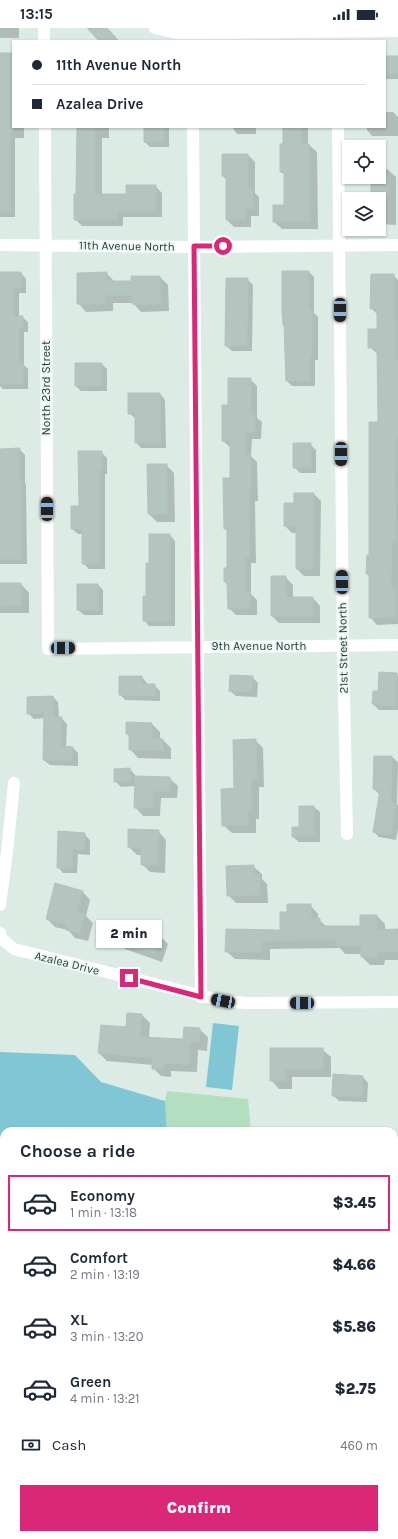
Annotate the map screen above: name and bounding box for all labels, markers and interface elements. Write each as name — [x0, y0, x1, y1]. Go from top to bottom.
text: 13:15 — [20, 5, 53, 23]
text: 11th Avenue North — [56, 56, 181, 74]
text: Azalea Drive — [56, 95, 144, 113]
map controls — [342, 140, 386, 236]
button: locate — [342, 140, 386, 184]
button: layers — [342, 192, 386, 236]
route start — [214, 237, 232, 255]
street label: 11th Avenue North — [79, 238, 175, 254]
car — [334, 298, 346, 322]
street label: North 23rd Street — [39, 340, 53, 436]
car — [335, 442, 347, 466]
car — [41, 497, 53, 521]
car — [336, 570, 348, 594]
street label: 21st Street North — [335, 602, 351, 694]
street label: 9th Avenue North — [212, 639, 306, 653]
car — [51, 642, 75, 654]
callout: 2 min — [96, 920, 162, 948]
text: 2 min — [110, 926, 148, 941]
street label: Azalea Drive — [33, 948, 101, 978]
route end — [120, 969, 138, 987]
car — [210, 993, 236, 1009]
car — [290, 997, 314, 1009]
text: Choose a ride — [20, 1140, 135, 1162]
icon: car — [22, 1185, 58, 1221]
text: Economy — [70, 1187, 135, 1205]
text: $3.45 — [333, 1194, 376, 1212]
text: 1 min · 13:18 — [70, 1205, 137, 1220]
icon: car — [22, 1247, 58, 1283]
text: Comfort — [70, 1249, 128, 1267]
text: $4.66 — [332, 1256, 376, 1274]
text: 2 min · 13:19 — [70, 1267, 140, 1282]
icon: car — [22, 1309, 58, 1345]
text: XL — [70, 1311, 88, 1329]
text: $5.86 — [332, 1318, 376, 1336]
text: 3 min · 13:20 — [70, 1329, 143, 1344]
icon: car — [22, 1371, 58, 1407]
text: Green — [70, 1373, 111, 1391]
text: $2.75 — [335, 1380, 376, 1398]
text: 4 min · 13:21 — [70, 1391, 140, 1406]
icon: cash — [20, 1434, 42, 1456]
text: Cash — [52, 1436, 86, 1454]
text: 460 m — [340, 1438, 378, 1453]
button: Confirm — [20, 1485, 378, 1531]

